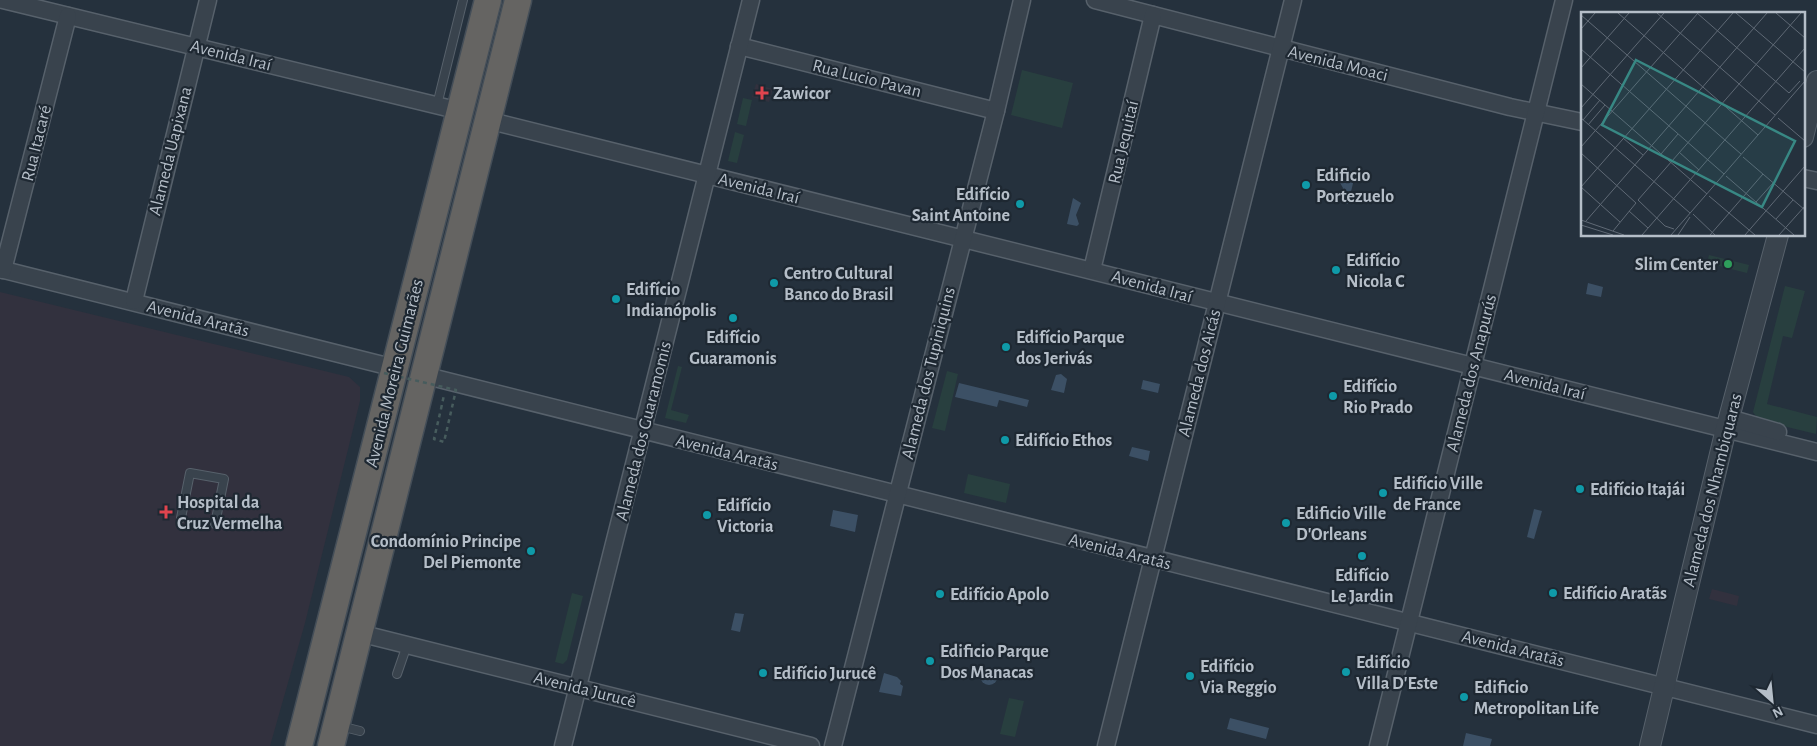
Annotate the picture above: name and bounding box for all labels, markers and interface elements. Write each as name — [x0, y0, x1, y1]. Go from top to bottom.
inset map — [1581, 12, 1804, 236]
street label: Avenida Iraí — [188, 37, 274, 75]
street label: Avenida Moaci — [1286, 43, 1390, 85]
street label: Rua Lucio Pavan — [810, 57, 923, 101]
street label: Alameda Uapixana — [146, 85, 196, 218]
place label: Zawicor — [773, 85, 831, 103]
marker: Zawicor — [755, 86, 769, 100]
street label: Rua Jequitaí — [1106, 98, 1142, 186]
street label: Rua Itacaré — [19, 103, 55, 183]
place label: Edificio Portezuelo — [1316, 167, 1394, 206]
street label: Avenida Iraí — [716, 170, 802, 208]
marker: Edificio Portezuelo — [1300, 179, 1312, 191]
place label: Edifício Saint Antoine — [912, 186, 1010, 225]
marker: Edifício Saint Antoine — [1014, 198, 1026, 210]
place label: Edifício Nicola C — [1346, 252, 1405, 291]
place label: Slim Center — [1635, 256, 1719, 274]
marker: Slim Center — [1722, 258, 1734, 270]
marker: Edifício Nicola C — [1330, 264, 1342, 276]
place label: Centro Cultural Banco do Brasil — [784, 265, 894, 304]
street label: Avenida Iraí — [1109, 268, 1195, 307]
street label: Avenida Moreira Guimarães — [363, 277, 427, 469]
marker: Centro Cultural Banco do Brasil — [768, 277, 780, 289]
place label: Edifício Indianópolis — [626, 281, 717, 320]
street label: Alameda dos Tupiniquins — [899, 285, 959, 461]
marker: Edifício Indianópolis — [610, 293, 622, 305]
street label: Alameda dos Anapurús — [1444, 293, 1500, 454]
street label: Avenida Aratãs — [145, 298, 251, 340]
street label: Alameda dos Aicás — [1175, 308, 1224, 439]
marker: Edifício Guaramonis — [727, 312, 739, 324]
place label: Edifício Guaramonis — [689, 329, 777, 368]
place label: Edifício Parque dos Jerivás — [1016, 329, 1124, 368]
street label: Alameda dos Guaramomis — [613, 340, 675, 523]
marker: Edifício Parque dos Jerivás — [1000, 341, 1012, 353]
street label: Avenida Iraí — [1502, 366, 1588, 404]
place label: Edifício Rio Prado — [1343, 378, 1413, 417]
marker: Edifício Rio Prado — [1327, 390, 1339, 402]
street label: Alameda dos Nhambiquaras — [1680, 392, 1746, 589]
street label: Avenida Aratãs — [674, 432, 780, 474]
place label: Edifício Ethos — [1015, 432, 1112, 450]
marker: Edifício Ethos — [999, 434, 1011, 446]
place label: Edifício Ville de France — [1393, 475, 1483, 514]
place label: Edifício Itajái — [1590, 481, 1685, 499]
marker: Edifício Itajái — [1574, 483, 1586, 495]
marker: Edifício Ville de France — [1377, 487, 1389, 499]
place label: Hospital da Cruz Vermelha — [177, 494, 283, 533]
place label: Edifício Victoria — [717, 497, 774, 536]
marker: Hospital da Cruz Vermelha — [159, 505, 173, 519]
place label: Edificio Ville D'Orleans — [1296, 505, 1386, 544]
marker: Edifício Victoria — [701, 509, 713, 521]
marker: Edificio Ville D'Orleans — [1280, 517, 1292, 529]
street label: Avenida Aratãs — [1067, 531, 1173, 573]
place label: Condomínio Principe Del Piemonte — [371, 533, 521, 572]
marker: Condomínio Principe Del Piemonte — [525, 545, 537, 557]
marker: Edifício Le Jardin — [1356, 550, 1368, 562]
place label: Edifício Le Jardin — [1330, 567, 1394, 606]
place label: Edifício Aratãs — [1563, 585, 1667, 603]
place label: Edifício Apolo — [950, 586, 1049, 604]
marker: Edifício Aratãs — [1547, 587, 1559, 599]
marker: Edifício Apolo — [934, 588, 946, 600]
street label: Avenida Aratãs — [1460, 628, 1566, 670]
place label: Edificio Parque Dos Manacas — [940, 643, 1049, 682]
place label: Edifício Villa D'Este — [1356, 654, 1438, 693]
marker: Edificio Parque Dos Manacas — [924, 655, 936, 667]
place label: Edifício Via Reggio — [1200, 658, 1277, 697]
place label: Edifício Jurucê — [773, 665, 876, 683]
marker: Edifício Villa D'Este — [1340, 666, 1352, 678]
marker: Edifício Jurucê — [757, 667, 769, 679]
street label: Avenida Jurucê — [532, 669, 638, 711]
marker: Edifício Via Reggio — [1184, 670, 1196, 682]
north arrow — [1747, 676, 1797, 726]
place label: Edificio Metropolitan Life — [1474, 679, 1599, 718]
marker: Edificio Metropolitan Life — [1458, 691, 1470, 703]
text: N — [1770, 703, 1785, 720]

